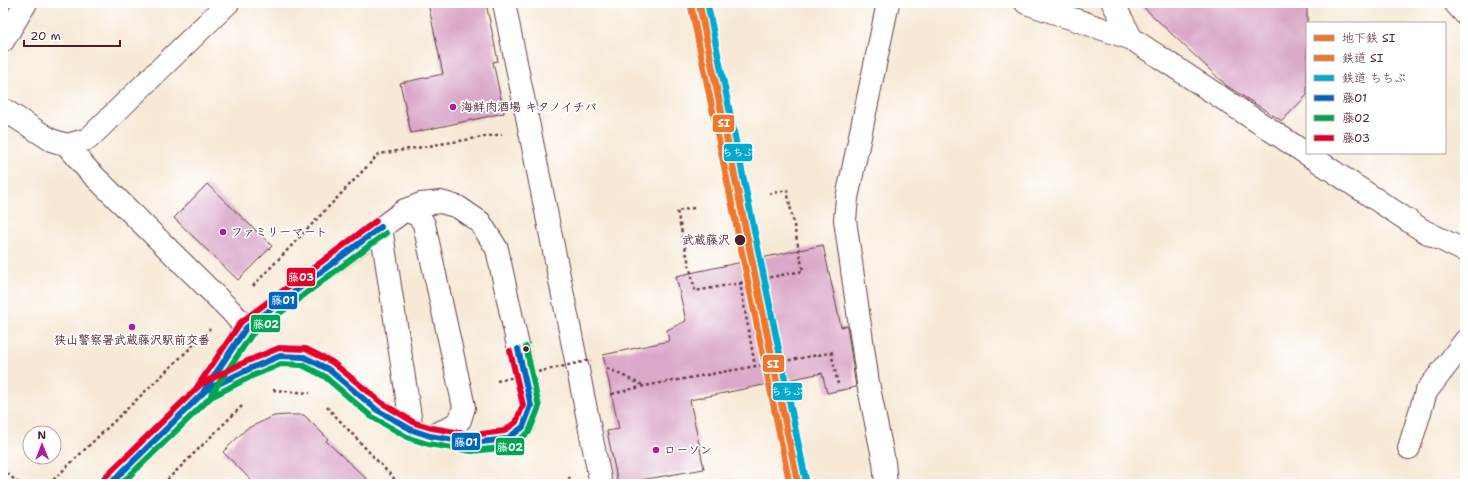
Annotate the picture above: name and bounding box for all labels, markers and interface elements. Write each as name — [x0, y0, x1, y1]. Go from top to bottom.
scale bar — [24, 22, 120, 48]
legend — [1306, 22, 1446, 154]
text: 20 m — [30, 28, 61, 44]
text: 地下鉄 SI — [1342, 30, 1396, 46]
text: 鉄道 SI — [1342, 50, 1384, 66]
text: 鉄道 ちちぶ — [1342, 70, 1406, 86]
text: 藤01 — [1342, 90, 1367, 106]
place label: 海鮮肉酒場 キタノイチバ — [461, 99, 597, 115]
marker: 海鮮肉酒場 キタノイチバ — [448, 102, 458, 112]
text: 藤02 — [1342, 110, 1370, 126]
line badge: SI — [712, 114, 735, 133]
text: SI — [718, 116, 730, 131]
text: 藤03 — [1342, 130, 1370, 146]
line badge: ちちぶ — [723, 143, 753, 162]
text: ちちぶ — [722, 145, 755, 160]
place label: ファミリーマート — [231, 224, 327, 240]
marker: ファミリーマート — [218, 227, 228, 237]
place label: 武蔵藤沢 — [682, 232, 730, 248]
marker: 武蔵藤沢 — [733, 233, 747, 247]
line badge: 藤03 — [286, 267, 316, 287]
text: 藤03 — [288, 270, 314, 285]
line badge: 藤01 — [268, 291, 298, 310]
text: 藤01 — [271, 293, 295, 308]
line badge: 藤02 — [250, 314, 281, 333]
text: 藤02 — [253, 317, 279, 332]
marker: 狭山警察署武蔵藤沢駅前交番 — [127, 322, 137, 332]
place label: 狭山警察署武蔵藤沢駅前交番 — [54, 332, 210, 348]
unlabelled marker — [521, 344, 531, 354]
line badge: SI — [762, 354, 785, 373]
text: SI — [767, 357, 779, 372]
line badge: ちちぶ — [772, 382, 803, 401]
text: ちちぶ — [771, 384, 804, 399]
north arrow — [22, 425, 62, 465]
text: N — [37, 428, 47, 443]
line badge: 藤01 — [451, 432, 481, 451]
text: 藤01 — [454, 435, 478, 450]
line badge: 藤02 — [495, 437, 525, 456]
text: 藤02 — [497, 440, 523, 455]
place label: ローソン — [664, 442, 712, 458]
marker: ローソン — [651, 445, 661, 455]

